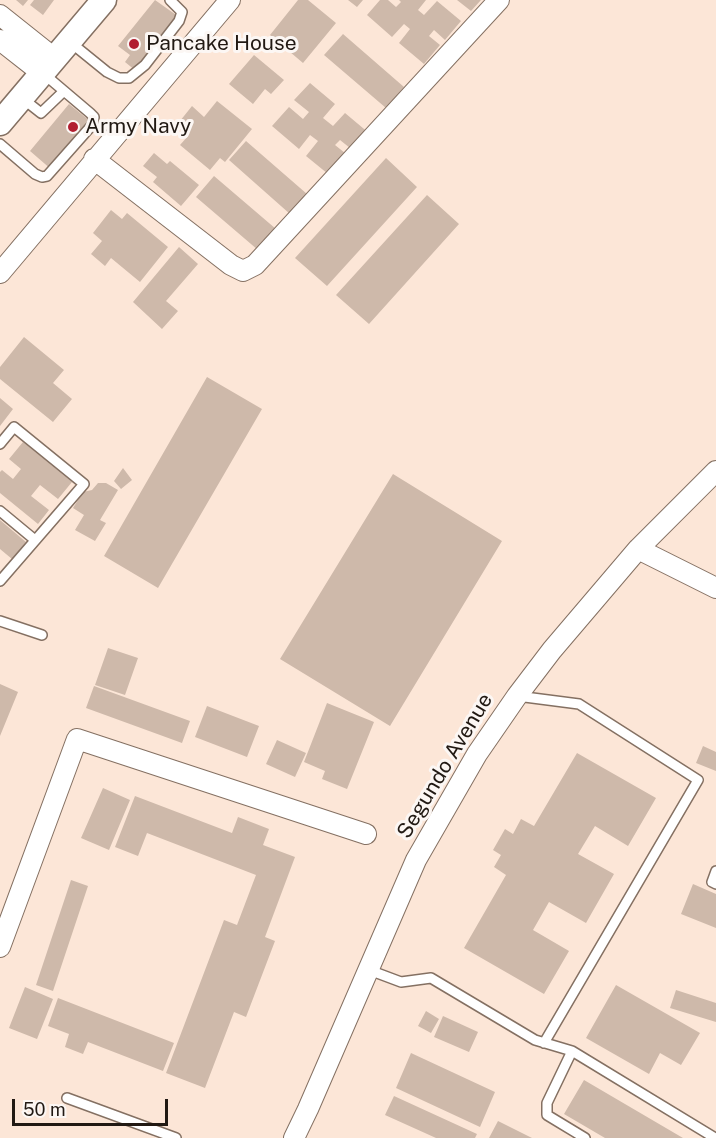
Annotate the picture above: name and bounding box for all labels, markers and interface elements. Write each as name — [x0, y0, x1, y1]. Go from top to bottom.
place label: Pancake House — [146, 31, 297, 57]
marker: Pancake House — [127, 37, 141, 51]
place label: Army Navy — [85, 114, 191, 140]
marker: Army Navy — [66, 120, 80, 134]
street label: Segundo Avenue — [392, 689, 498, 843]
scale bar — [15, 1087, 171, 1125]
text: 50 m — [23, 1099, 66, 1120]

